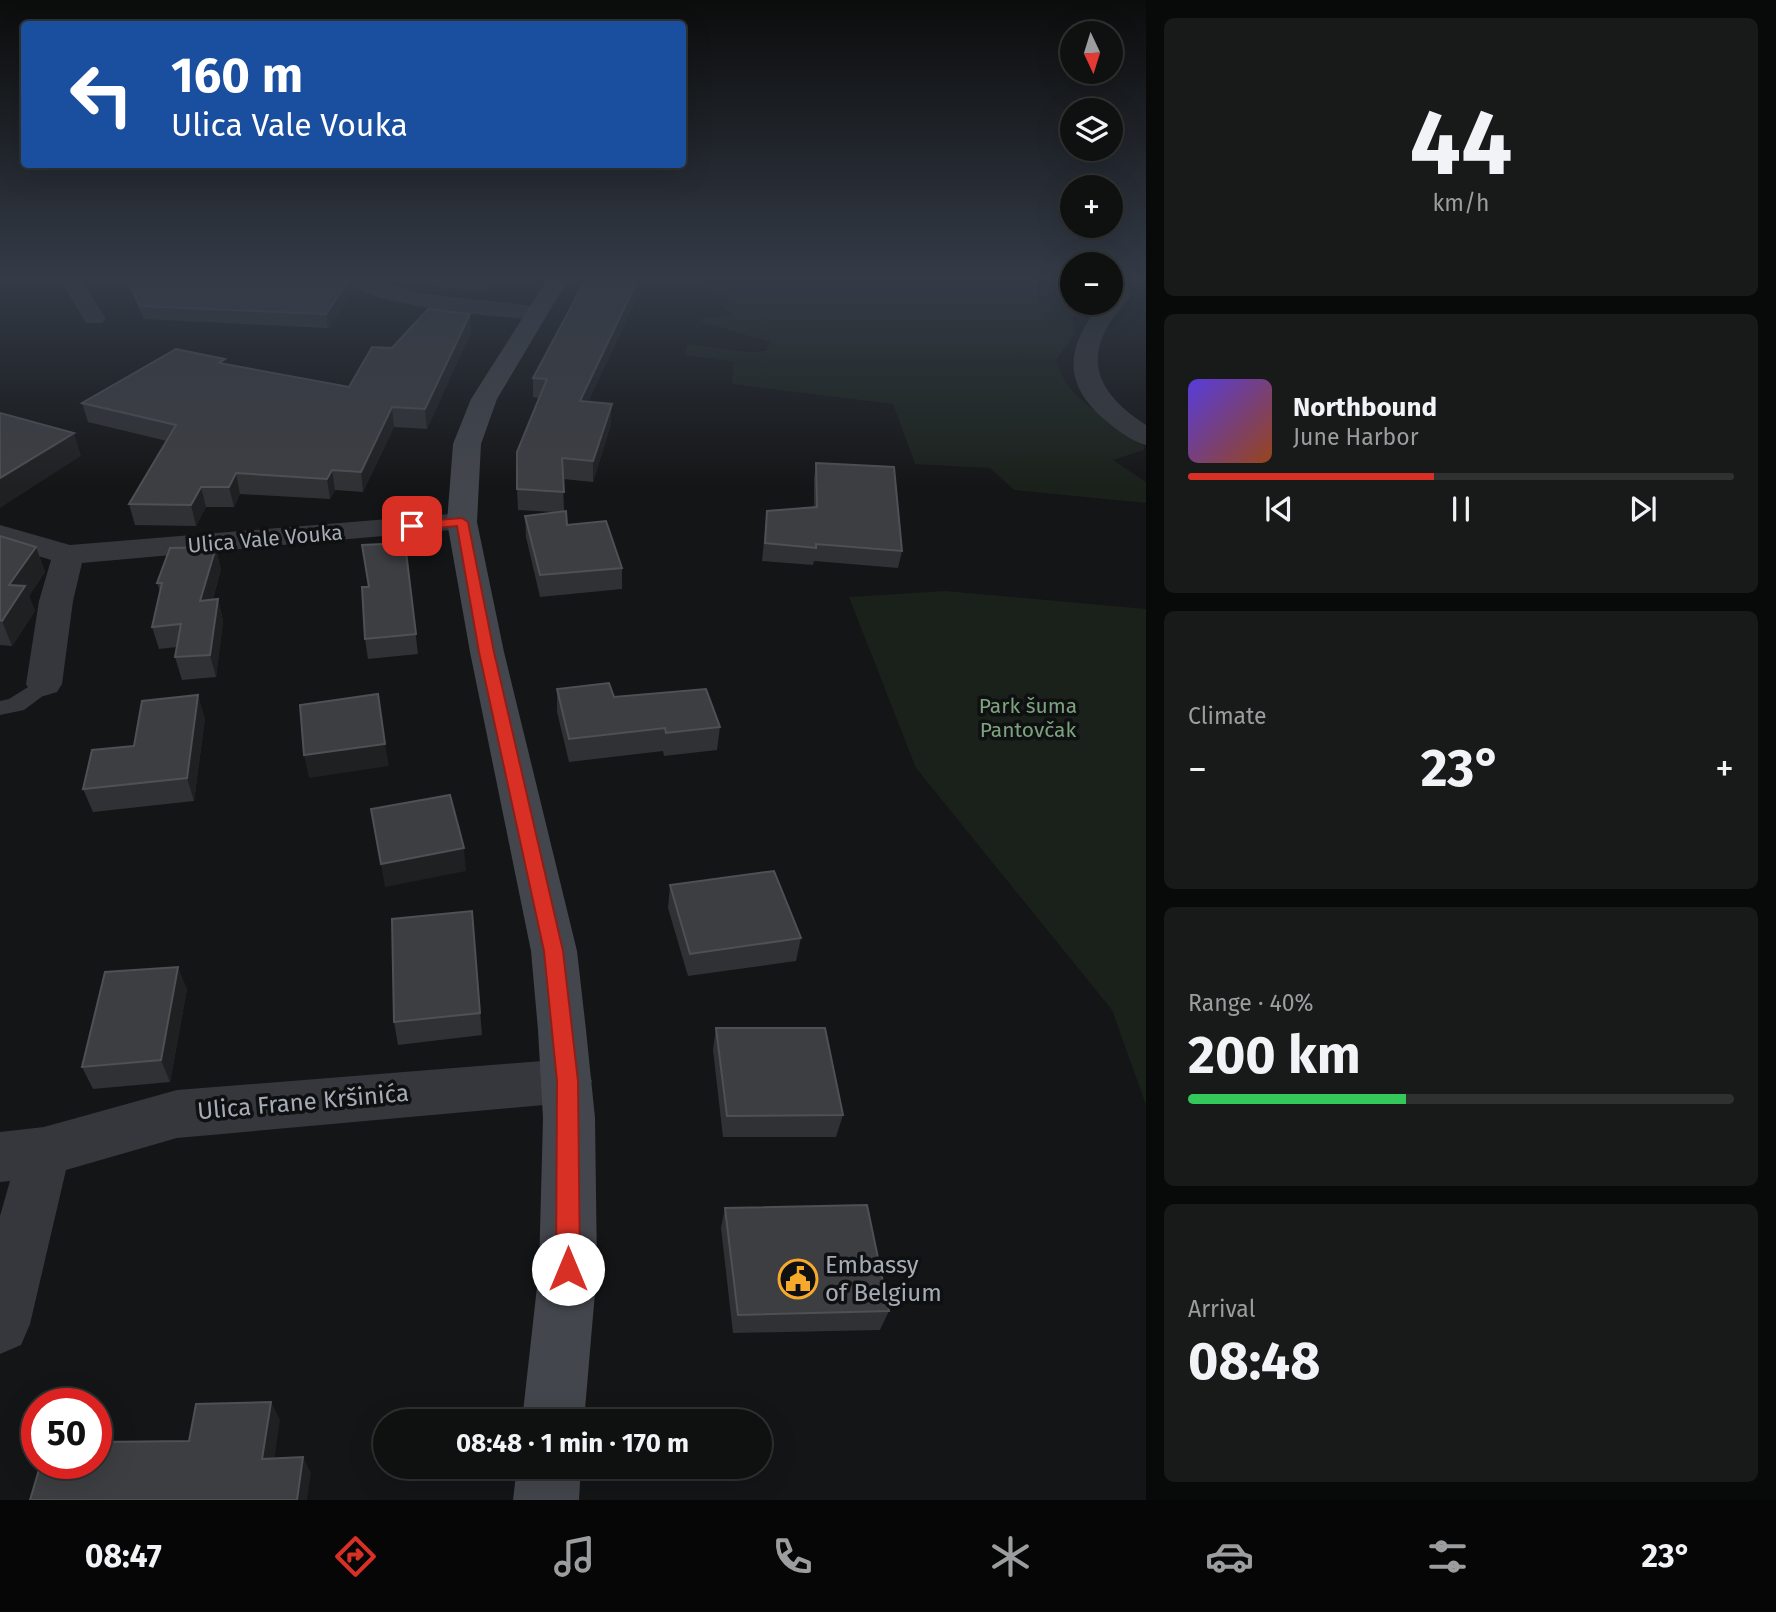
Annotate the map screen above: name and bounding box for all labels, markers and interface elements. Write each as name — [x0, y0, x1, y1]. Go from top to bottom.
north arrow — [1060, 21, 1124, 84]
map controls — [1060, 21, 1123, 315]
text: 160 m — [171, 46, 303, 105]
icon: left — [56, 49, 147, 140]
text: 44 — [1410, 89, 1512, 198]
button: layers — [1060, 98, 1123, 161]
text: Ulica Vale Vouka — [171, 106, 408, 144]
button: + — [1060, 175, 1123, 238]
text: km/h — [1433, 189, 1489, 217]
button: − — [1060, 252, 1123, 315]
text: Northbound — [1293, 392, 1437, 423]
text: June Harbor — [1293, 423, 1419, 451]
icon: previous — [1260, 490, 1298, 528]
icon: pause — [1442, 490, 1480, 528]
icon: next — [1624, 490, 1662, 528]
pin — [382, 496, 442, 556]
icon: arrive — [393, 507, 431, 545]
street label: Ulica Vale Vouka — [186, 519, 344, 559]
park label: Park šuma Pantovčak — [979, 693, 1077, 743]
text: Climate — [1188, 702, 1267, 730]
text: 23° — [1421, 737, 1501, 800]
text: − — [1188, 746, 1207, 792]
text: + — [1715, 746, 1734, 792]
text: Range · 40% — [1188, 989, 1314, 1017]
text: 200 km — [1188, 1024, 1361, 1087]
street label: Ulica Frane Kršinića — [196, 1079, 410, 1125]
position arrow — [531, 1232, 605, 1306]
place label: Embassy of Belgium — [825, 1251, 942, 1307]
public building icon: Embassy of Belgium — [777, 1258, 819, 1300]
text: Arrival — [1188, 1295, 1255, 1323]
text: 08:48 — [1188, 1330, 1320, 1393]
speed limit sign: 50 — [21, 1388, 112, 1479]
text: 08:48 · 1 min · 170 m — [456, 1428, 689, 1459]
icon: directions — [331, 1532, 380, 1581]
icon: music — [550, 1532, 599, 1581]
icon: phone — [768, 1532, 817, 1581]
icon: climate — [986, 1532, 1035, 1581]
icon: car — [1205, 1532, 1254, 1581]
icon: filters — [1423, 1532, 1472, 1581]
text: 08:47 — [85, 1537, 162, 1575]
text: 23° — [1642, 1537, 1691, 1575]

